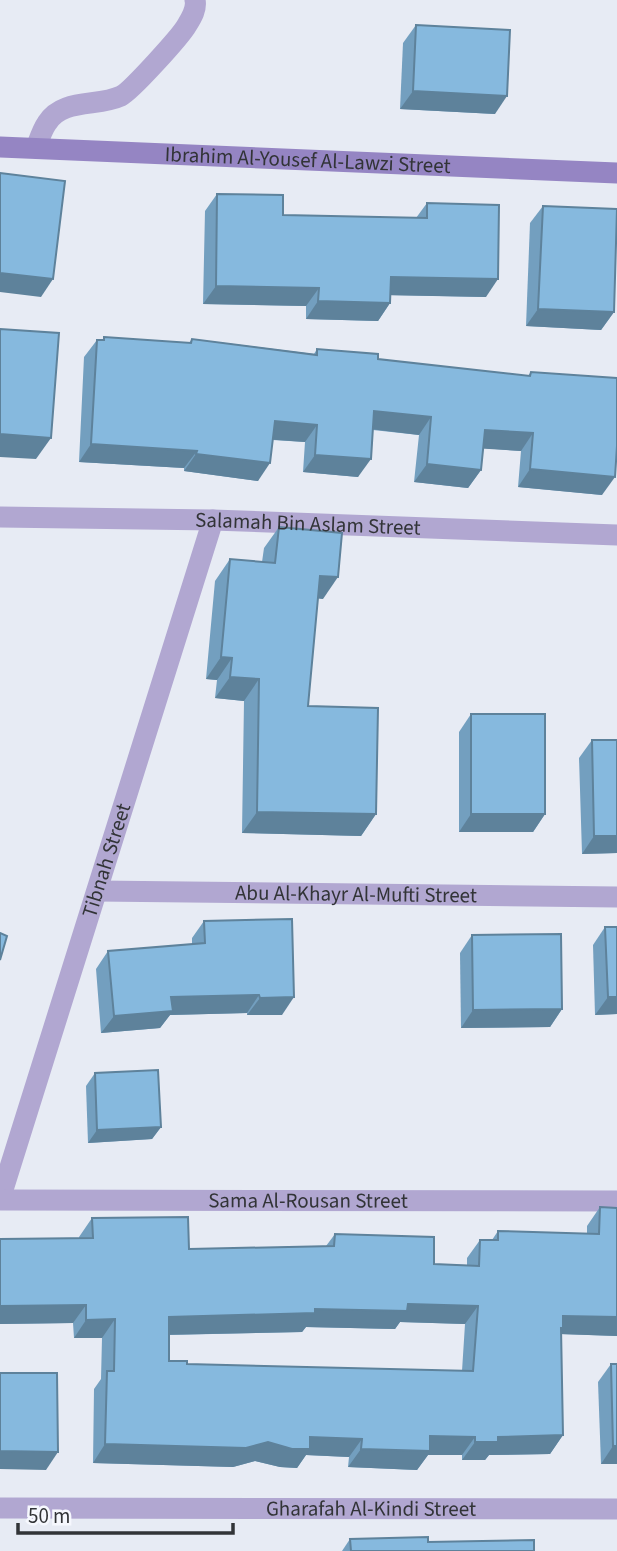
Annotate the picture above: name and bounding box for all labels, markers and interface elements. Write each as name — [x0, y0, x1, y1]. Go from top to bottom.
street label: Ibrahim Al-Yousef Al-Lawzi Street — [164, 139, 451, 181]
street label: Salamah Bin Aslam Street — [195, 505, 421, 543]
street label: Tibnah Street — [74, 799, 138, 921]
street label: Abu Al-Khayr Al-Mufti Street — [235, 878, 477, 910]
street label: Sama Al-Rousan Street — [208, 1185, 408, 1216]
scale bar — [18, 1492, 233, 1536]
street label: Gharafah Al-Kindi Street — [266, 1493, 476, 1524]
text: 50 m — [28, 1501, 70, 1531]

